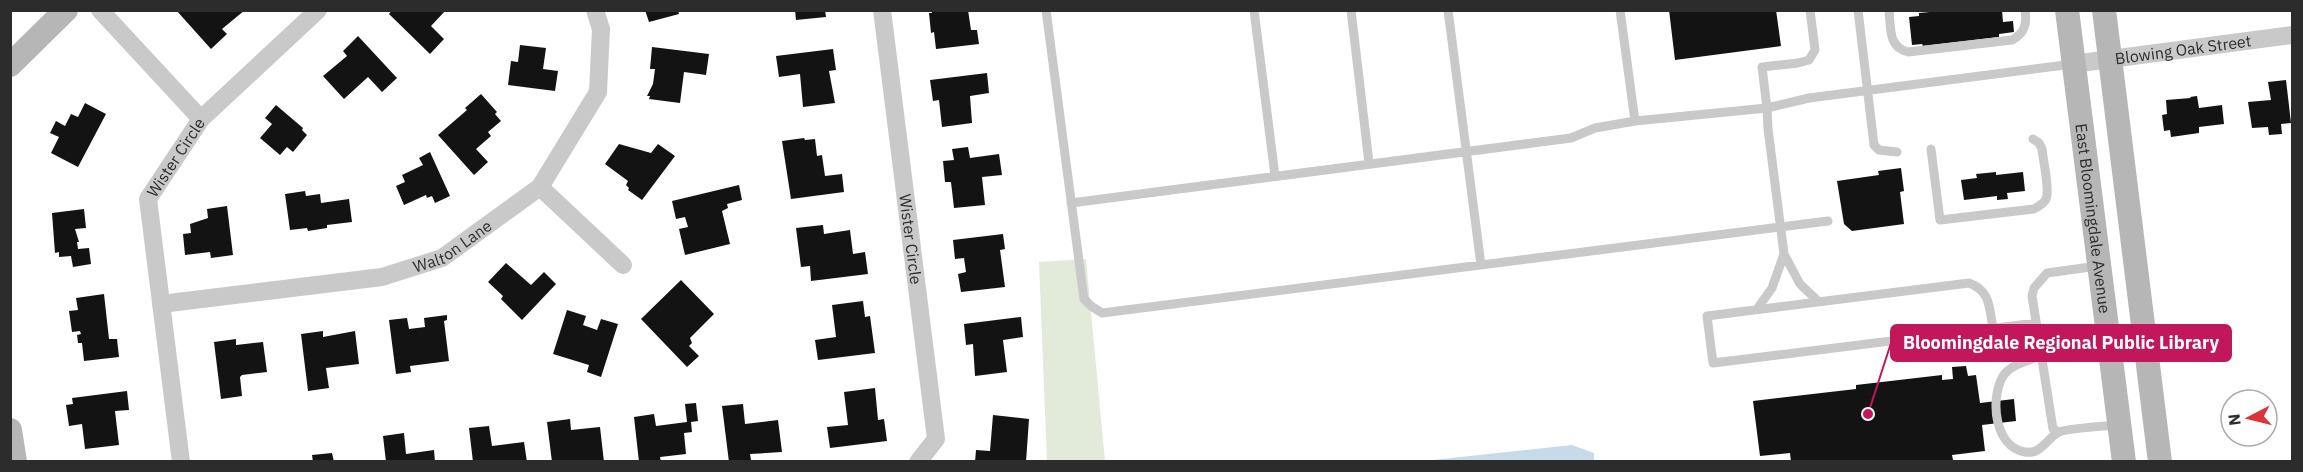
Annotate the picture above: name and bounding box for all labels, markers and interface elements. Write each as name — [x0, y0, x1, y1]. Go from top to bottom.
street label: Blowing Oak Street — [2114, 30, 2252, 68]
street label: Wister Circle — [142, 114, 209, 201]
street label: East Bloomingdale Avenue — [2071, 122, 2115, 315]
street label: Wister Circle — [895, 193, 926, 286]
street label: Walton Lane — [410, 215, 496, 277]
callout: Bloomingdale Regional Public Library — [1891, 325, 2231, 361]
text: Bloomingdale Regional Public Library — [1903, 331, 2219, 354]
north arrow — [2219, 388, 2279, 448]
text: N — [2223, 413, 2245, 427]

